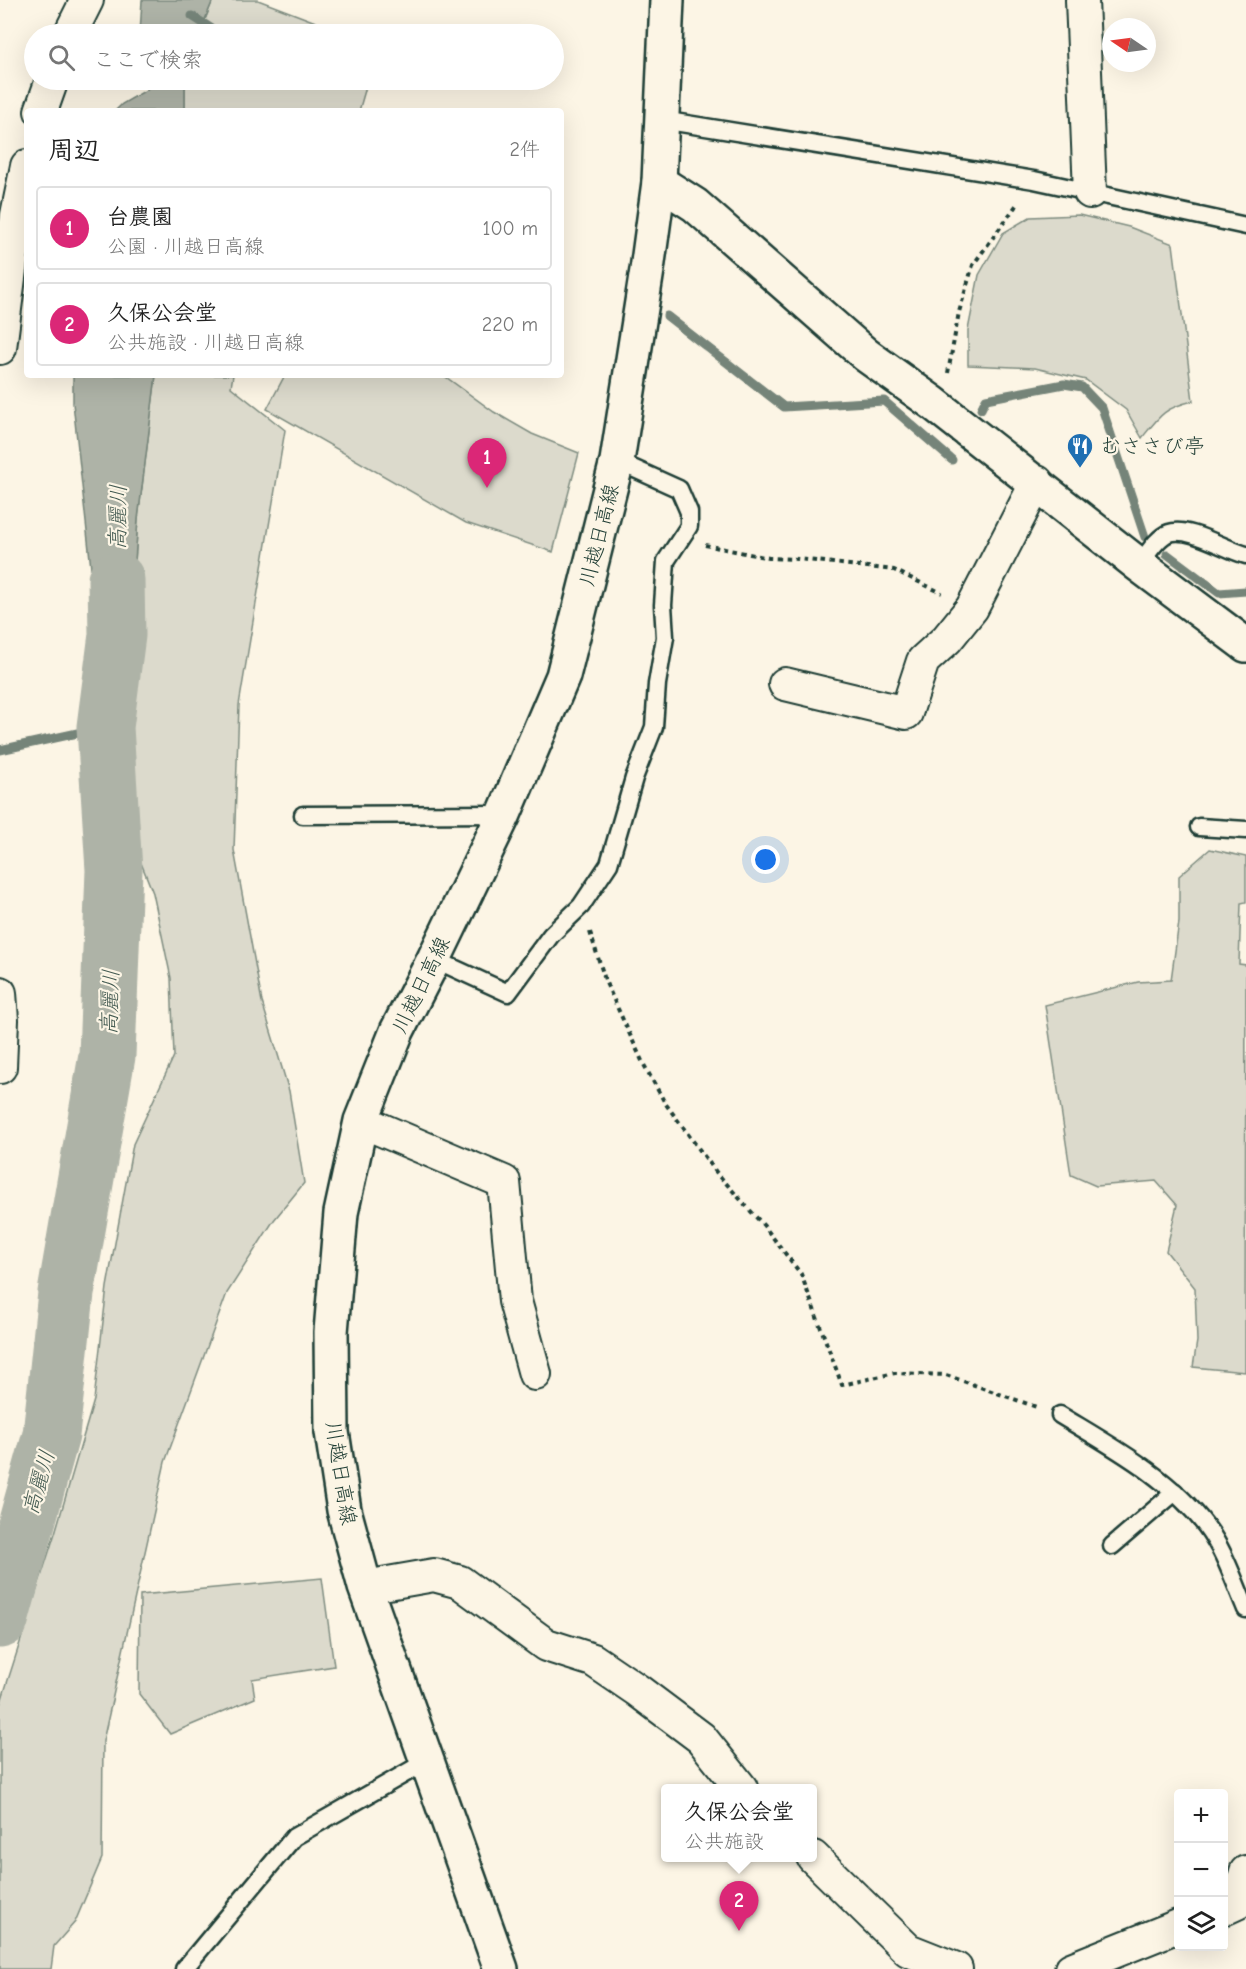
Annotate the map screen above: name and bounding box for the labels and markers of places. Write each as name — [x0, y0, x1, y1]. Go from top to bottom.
restaurant icon: むささび亭 — [1065, 431, 1095, 469]
place label: むささび亭 — [1100, 434, 1205, 458]
pin: 1 — [468, 438, 506, 488]
pin: 2 — [720, 1882, 758, 1931]

